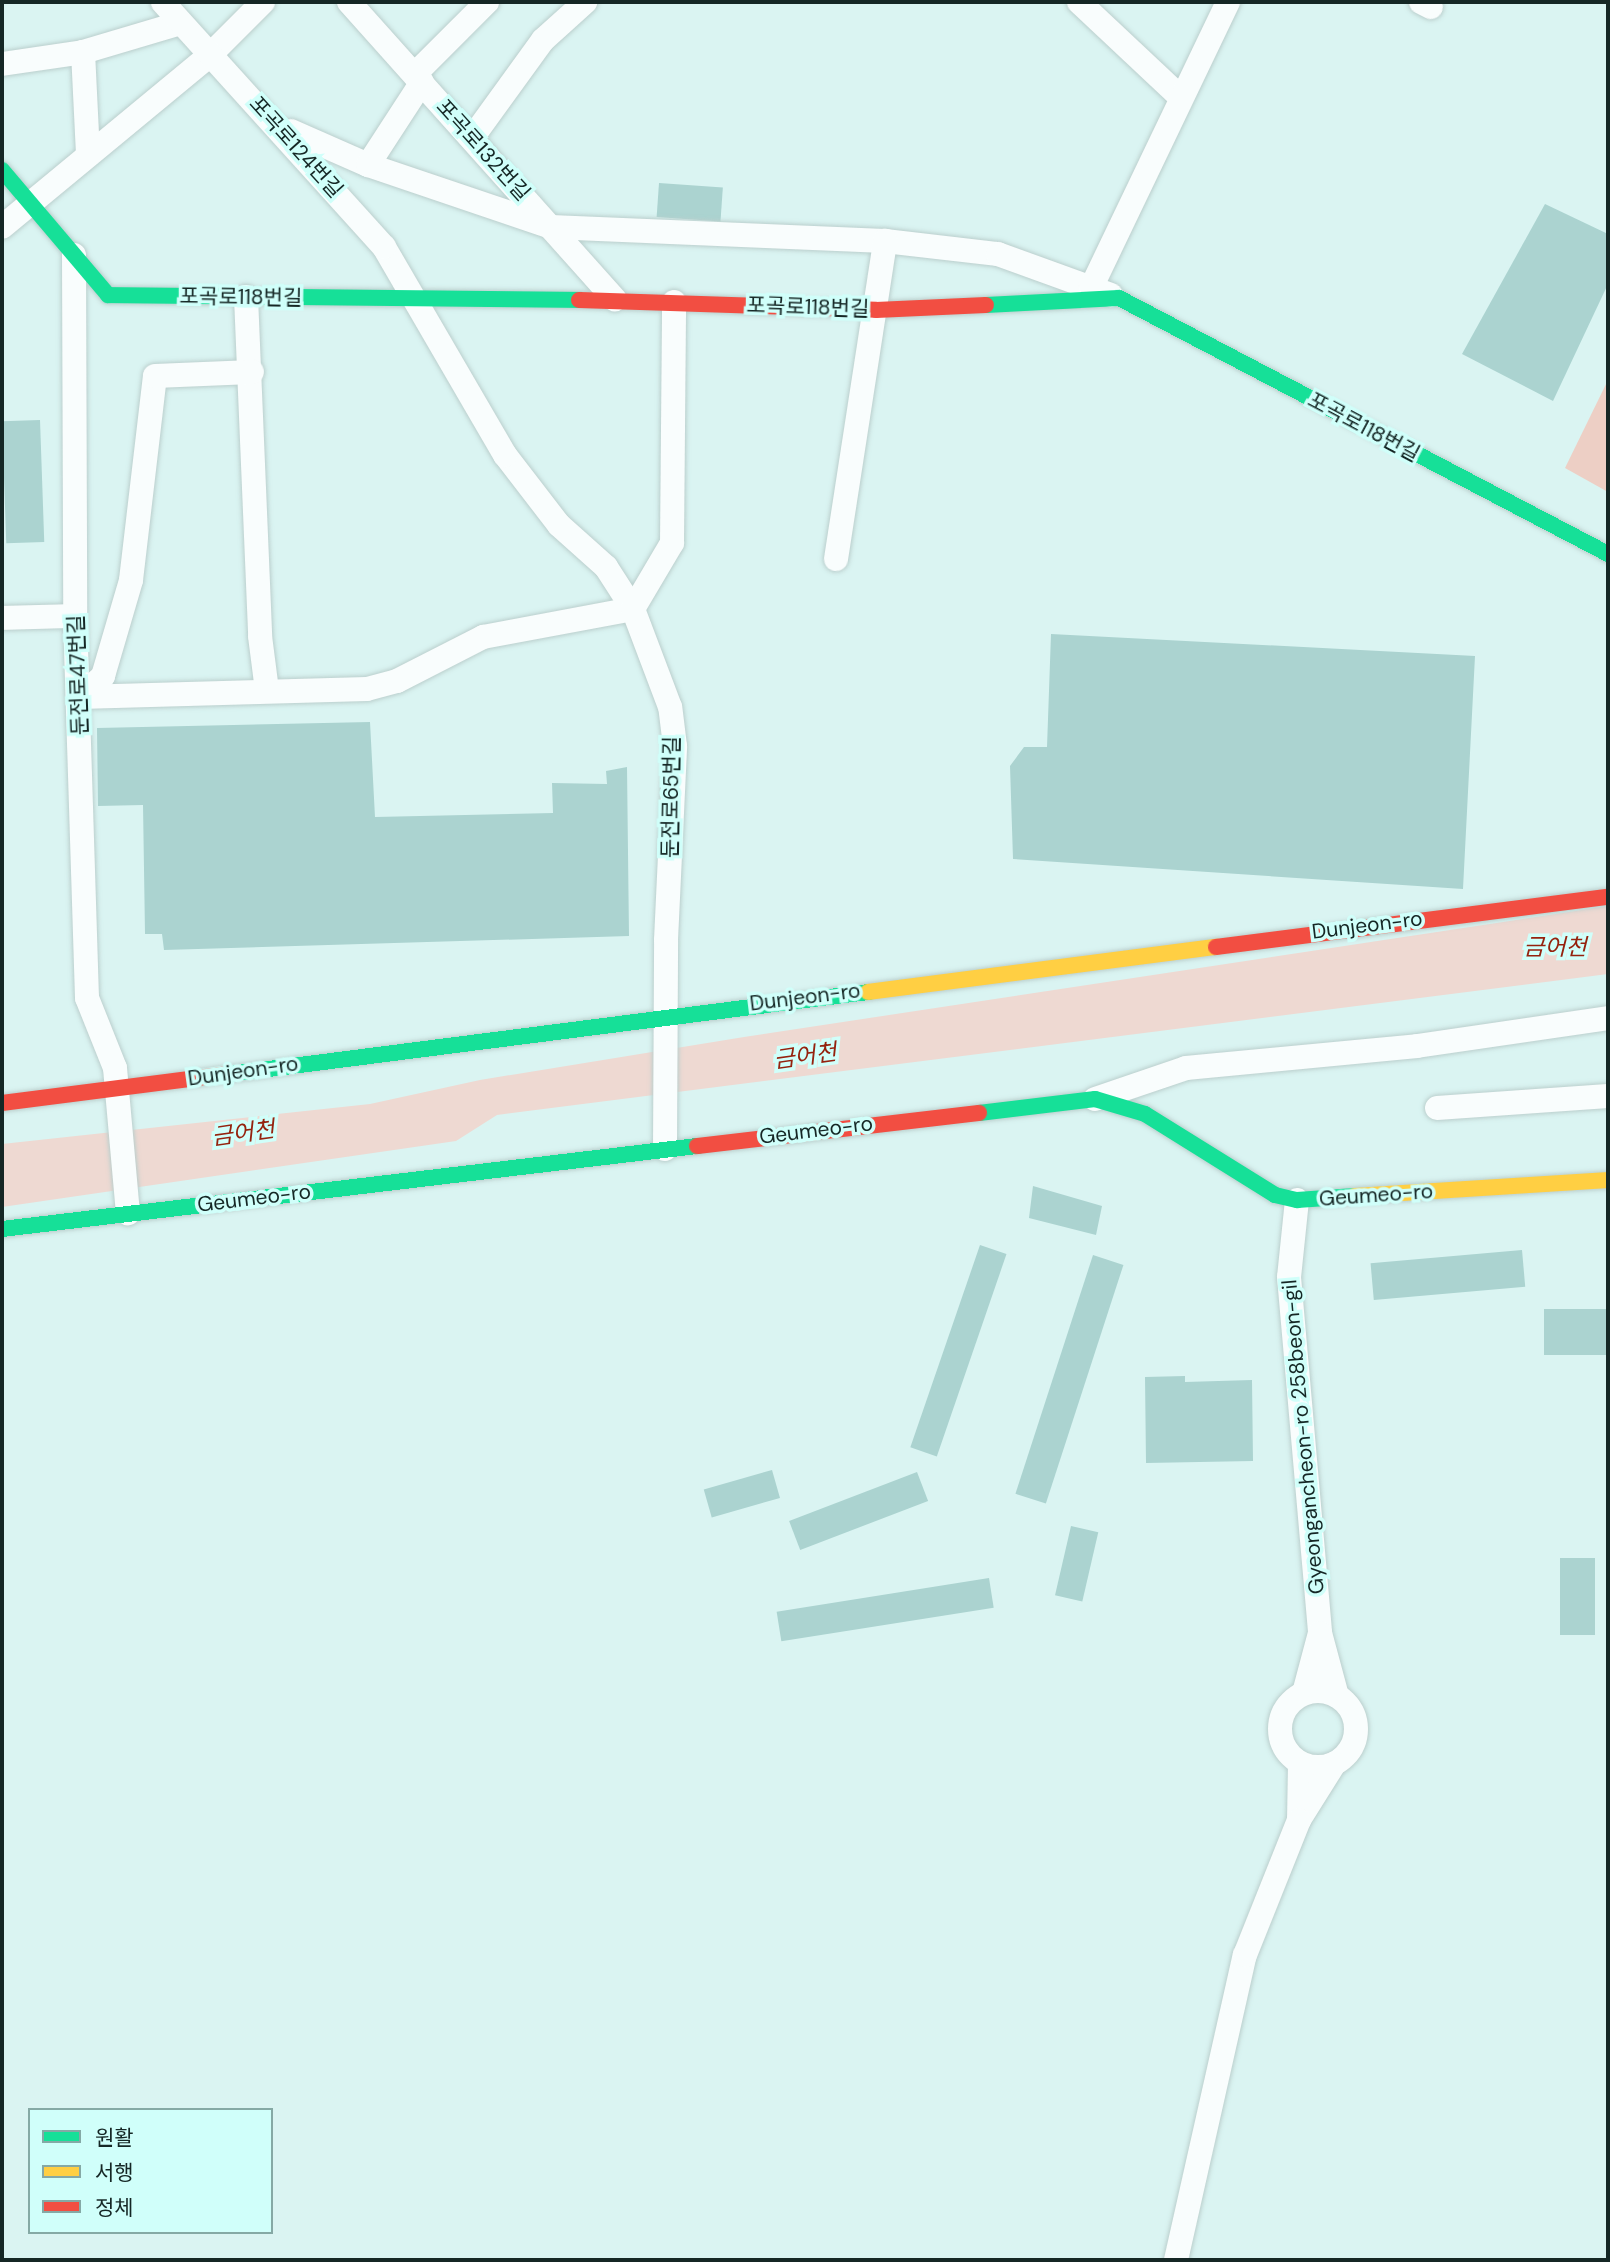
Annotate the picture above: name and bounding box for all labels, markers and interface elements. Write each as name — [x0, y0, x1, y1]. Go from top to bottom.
street label: 포곡로124번길 — [244, 91, 348, 203]
street label: 포곡로132번길 — [431, 94, 535, 206]
street label: 포곡로118번길 — [180, 283, 302, 311]
street label: 포곡로118번길 — [746, 292, 870, 322]
street label: 포곡로118번길 — [1304, 387, 1424, 467]
street label: 둔전로47번길 — [63, 614, 93, 736]
street label: 둔전로65번길 — [657, 736, 685, 858]
street label: Dunjeon-ro — [1310, 906, 1424, 944]
water label: 금어천 — [1523, 933, 1587, 961]
street label: Dunjeon-ro — [748, 978, 862, 1016]
water label: 금어천 — [772, 1038, 838, 1074]
street label: Dunjeon-ro — [186, 1051, 300, 1091]
street label: Geumeo-ro — [758, 1111, 874, 1149]
water label: 금어천 — [210, 1115, 276, 1151]
street label: Geumeo-ro — [1318, 1178, 1434, 1212]
street label: Geumeo-ro — [196, 1179, 312, 1217]
street label: Gyeongancheon-ro 258beon-gil — [1277, 1279, 1329, 1595]
legend — [28, 2108, 273, 2234]
text: 원활 — [95, 2124, 134, 2152]
text: 서행 — [95, 2159, 134, 2187]
text: 정체 — [95, 2194, 134, 2222]

